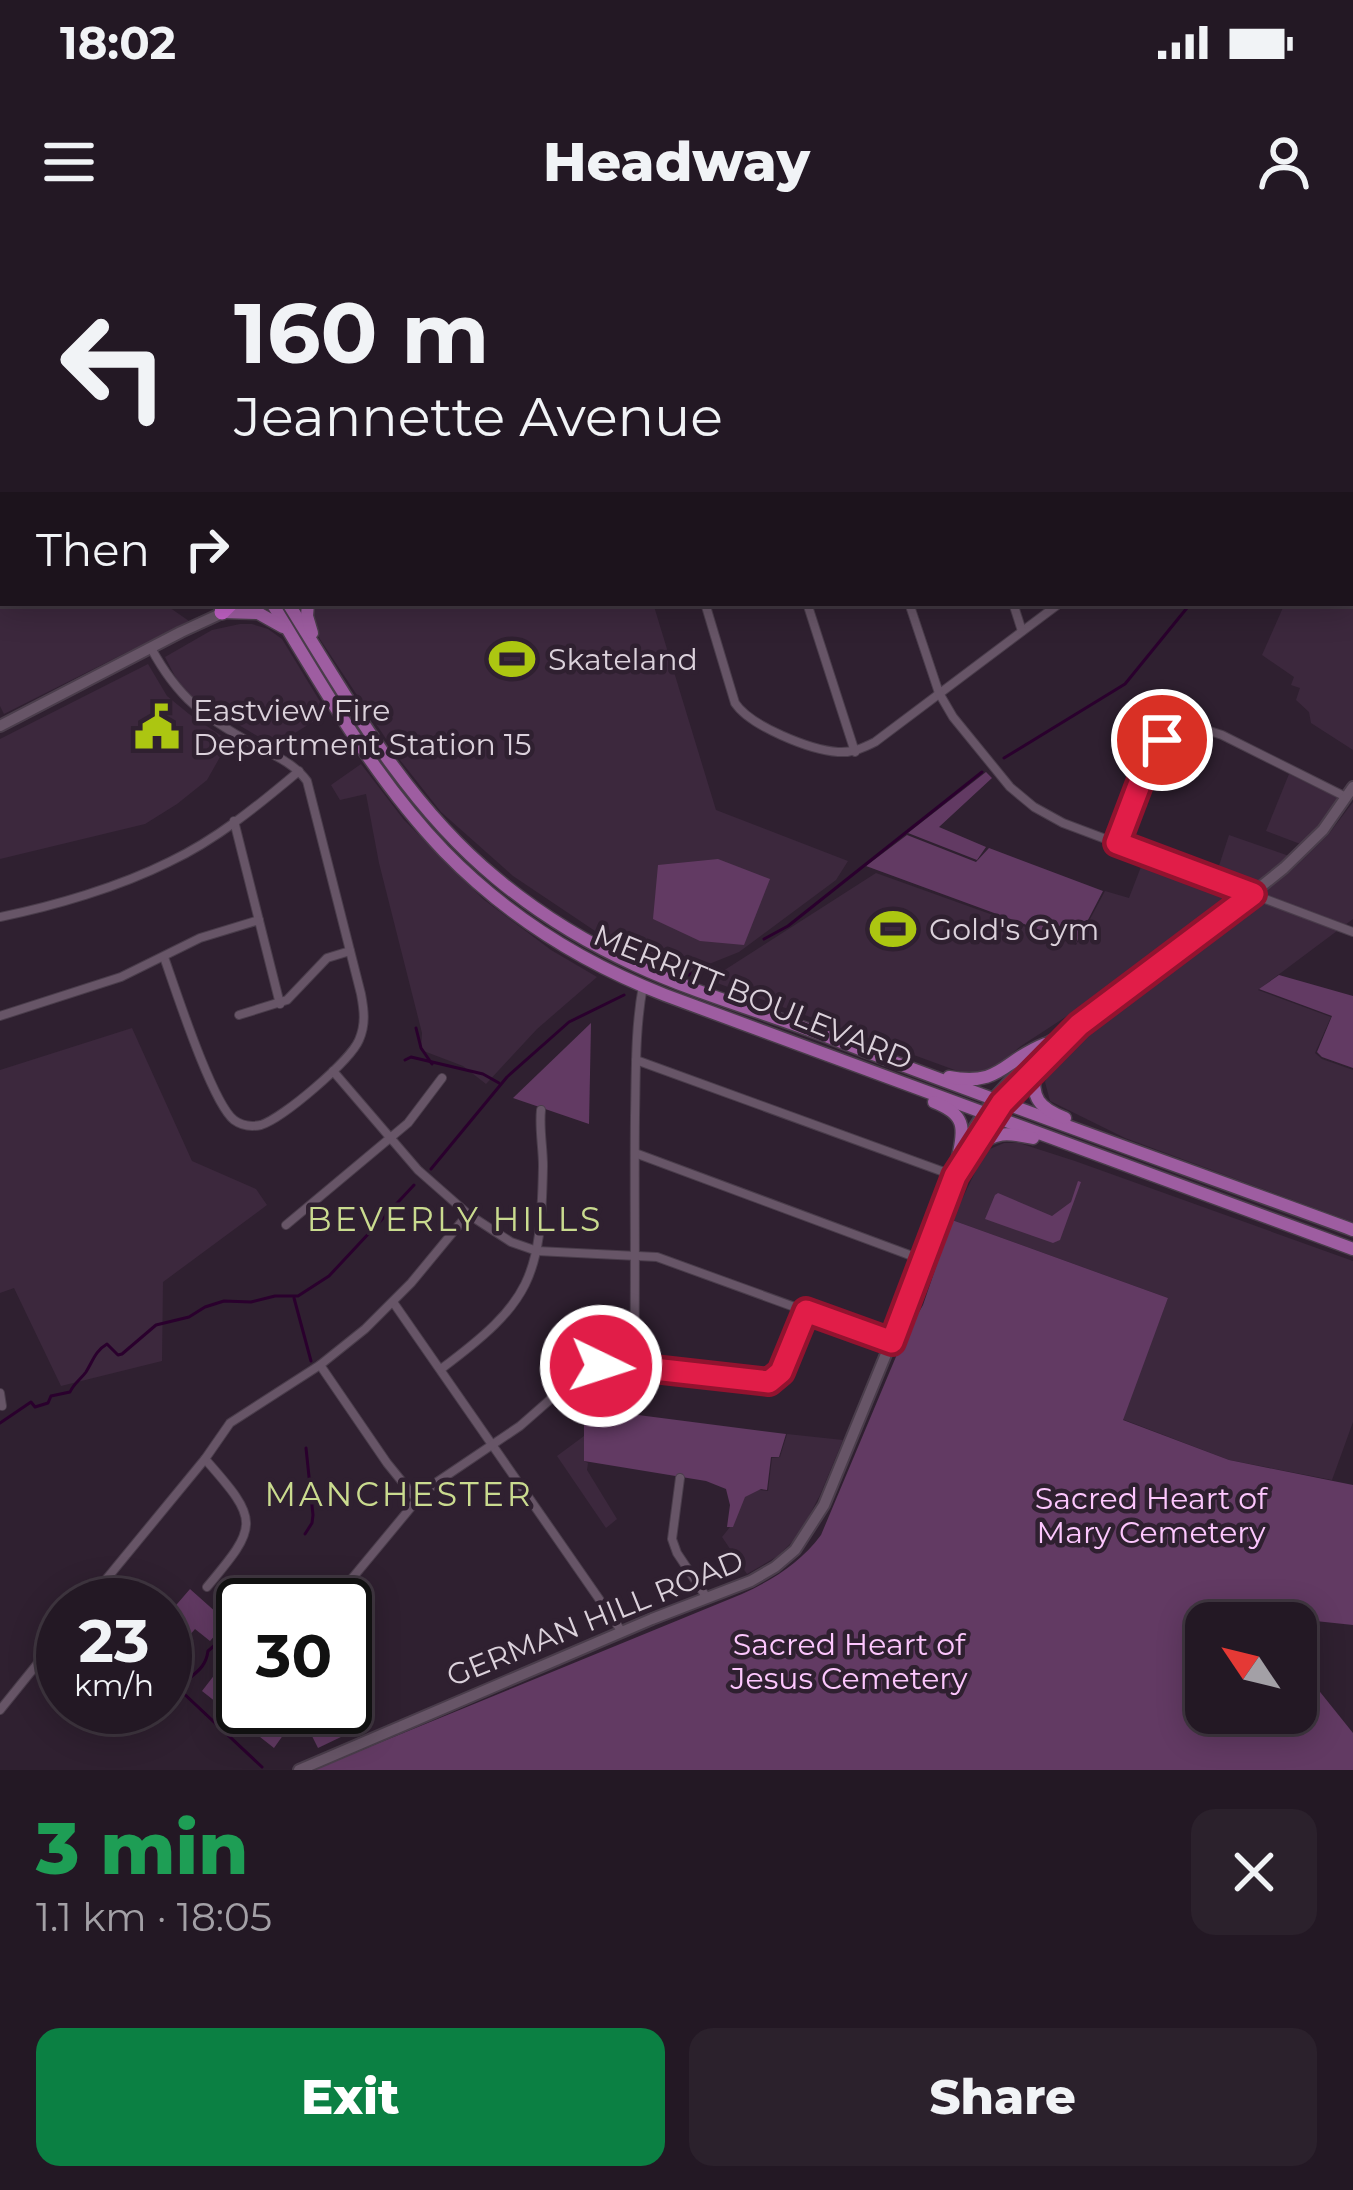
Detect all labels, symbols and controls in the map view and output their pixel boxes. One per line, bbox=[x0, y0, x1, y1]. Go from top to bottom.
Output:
text: 18:02 bbox=[60, 15, 176, 70]
icon: menu bbox=[36, 129, 102, 195]
text: Headway bbox=[543, 129, 810, 195]
icon: person bbox=[1251, 129, 1317, 195]
text: 160 m bbox=[234, 282, 489, 384]
icon: left bbox=[36, 288, 192, 444]
text: Jeannette Avenue bbox=[234, 384, 723, 450]
icon: right bbox=[174, 516, 240, 582]
text: Then bbox=[36, 522, 150, 577]
sports icon: Skateland bbox=[487, 634, 537, 684]
place label: Skateland bbox=[548, 641, 698, 678]
pin bbox=[1111, 689, 1213, 791]
place label: Eastview Fire Department Station 15 bbox=[193, 692, 532, 763]
public building icon: Eastview Fire Department Station 15 bbox=[132, 702, 182, 752]
icon: arrive bbox=[1129, 707, 1195, 773]
sports icon: Gold's Gym bbox=[868, 904, 918, 954]
place label: Gold's Gym bbox=[929, 911, 1099, 948]
street label: MERRITT BOULEVARD bbox=[588, 916, 918, 1078]
district label: BEVERLY HILLS bbox=[307, 1199, 603, 1239]
position arrow bbox=[538, 1303, 664, 1429]
district label: MANCHESTER bbox=[264, 1474, 534, 1514]
park label: Sacred Heart of Mary Cemetery bbox=[1035, 1480, 1269, 1551]
street label: GERMAN HILL ROAD bbox=[441, 1541, 749, 1695]
speed limit sign: 30 bbox=[216, 1578, 372, 1734]
north arrow bbox=[1185, 1602, 1317, 1734]
map controls bbox=[1185, 1602, 1317, 1734]
text: 23 bbox=[79, 1604, 149, 1677]
park label: Sacred Heart of Jesus Cemetery bbox=[730, 1626, 968, 1697]
text: km/h bbox=[74, 1667, 154, 1704]
text: 3 min bbox=[36, 1804, 248, 1892]
button: close bbox=[1191, 1809, 1317, 1935]
text: 1.1 km · 18:05 bbox=[36, 1893, 272, 1941]
button: Exit bbox=[36, 2028, 665, 2166]
button: Share bbox=[689, 2028, 1317, 2166]

